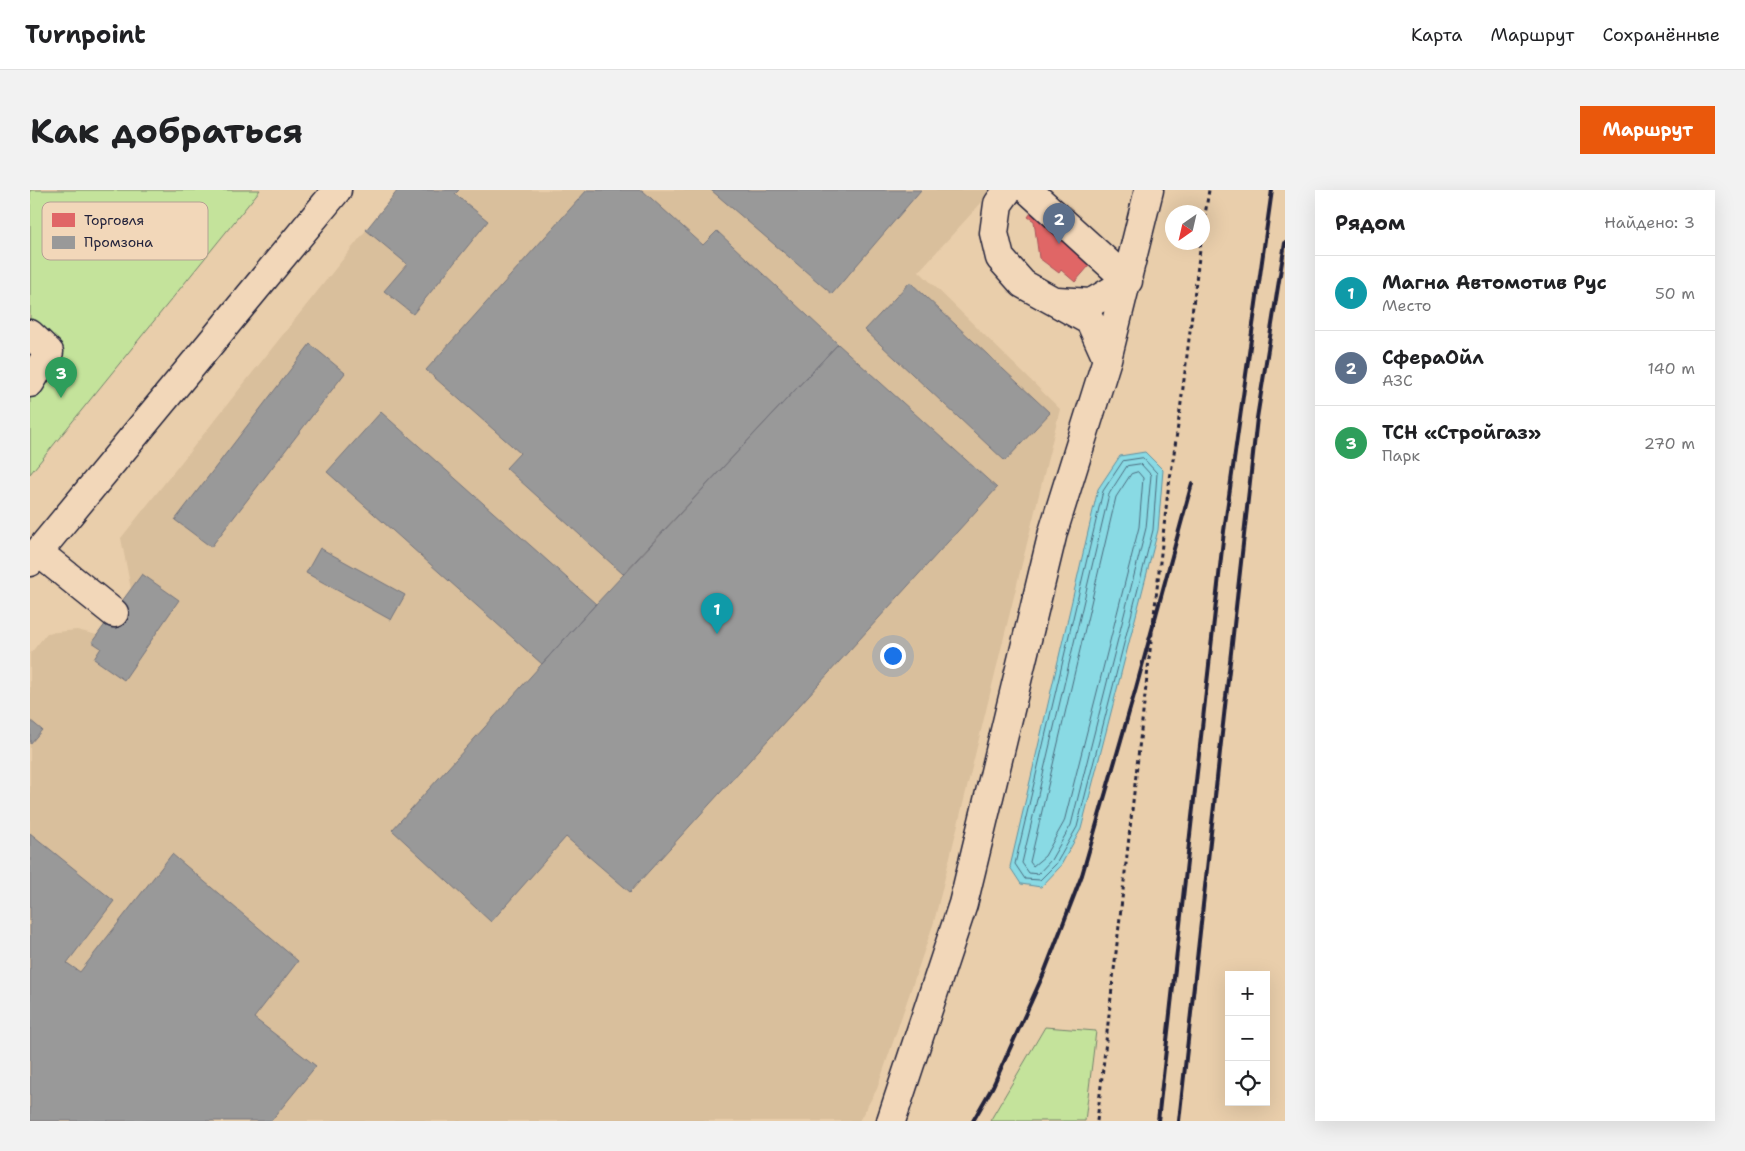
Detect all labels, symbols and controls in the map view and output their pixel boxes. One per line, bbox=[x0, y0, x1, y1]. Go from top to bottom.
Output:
text: Turnpoint bbox=[25, 19, 146, 51]
text: Карта bbox=[1411, 23, 1462, 47]
text: Маршрут bbox=[1490, 23, 1574, 47]
text: Сохранённые bbox=[1602, 23, 1720, 47]
button: Маршрут bbox=[1580, 106, 1715, 154]
text: Как добраться bbox=[30, 107, 303, 154]
legend bbox=[42, 202, 208, 260]
pin: 2 bbox=[1043, 203, 1075, 244]
north arrow bbox=[1165, 205, 1210, 250]
text: Рядом bbox=[1335, 209, 1405, 237]
text: Торговля bbox=[84, 211, 144, 229]
text: Найдено: 3 bbox=[1604, 212, 1695, 233]
text: Промзона bbox=[84, 233, 153, 251]
text: Магна Автомотив Рус bbox=[1382, 270, 1607, 295]
text: 1 bbox=[1347, 283, 1355, 304]
text: 50 m bbox=[1655, 283, 1695, 304]
text: Место bbox=[1382, 295, 1432, 316]
text: СфераОйл bbox=[1382, 345, 1484, 370]
pin: 3 bbox=[45, 357, 77, 398]
text: 2 bbox=[1345, 358, 1357, 379]
text: 140 m bbox=[1648, 358, 1695, 379]
text: АЗС bbox=[1382, 370, 1413, 391]
text: ТСН «Стройгаз» bbox=[1382, 420, 1541, 445]
text: 3 bbox=[1345, 433, 1357, 454]
text: 270 m bbox=[1644, 433, 1695, 454]
text: Парк bbox=[1382, 445, 1420, 466]
pin: 1 bbox=[701, 593, 733, 634]
your location bbox=[880, 643, 906, 669]
map controls bbox=[1225, 971, 1270, 1106]
button: + bbox=[1225, 971, 1270, 1016]
button: − bbox=[1225, 1016, 1270, 1061]
button: locate bbox=[1225, 1061, 1270, 1106]

